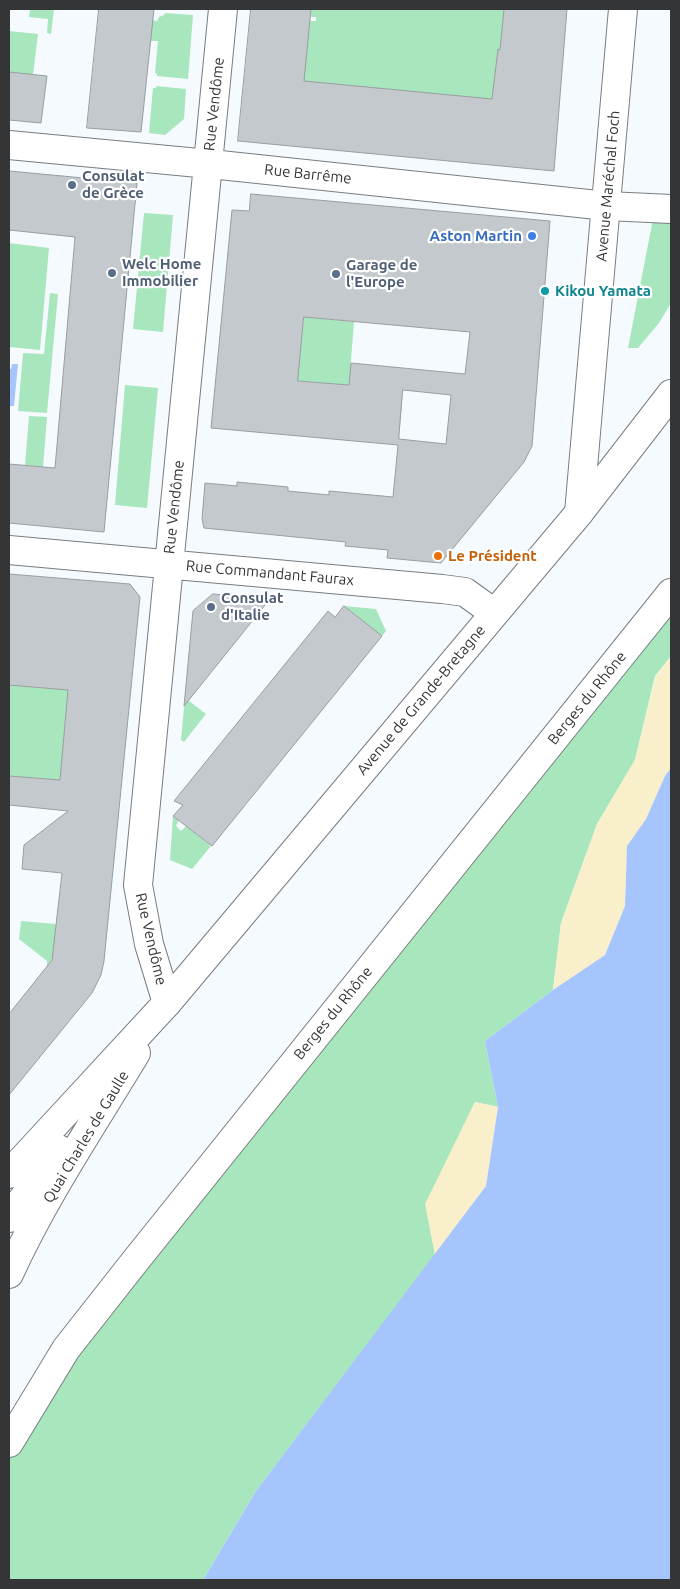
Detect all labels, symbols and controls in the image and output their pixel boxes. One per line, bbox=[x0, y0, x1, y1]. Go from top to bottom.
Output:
street label: Rue Vendôme bbox=[200, 56, 228, 152]
street label: Avenue Maréchal Foch bbox=[592, 110, 624, 262]
street label: Rue Barrême bbox=[263, 160, 353, 188]
place label: Consulat de Grèce bbox=[82, 167, 144, 202]
marker: Consulat de Grèce bbox=[66, 179, 78, 191]
place label: Aston Martin bbox=[430, 227, 522, 245]
marker: Aston Martin bbox=[526, 230, 538, 242]
place label: Welc Home Immobilier bbox=[122, 255, 201, 290]
place label: Garage de l'Europe bbox=[346, 256, 417, 291]
marker: Welc Home Immobilier bbox=[106, 267, 118, 279]
marker: Garage de l'Europe bbox=[330, 268, 342, 280]
place label: Kikou Yamata bbox=[555, 282, 651, 300]
marker: Kikou Yamata bbox=[539, 285, 551, 297]
street label: Rue Vendôme bbox=[160, 459, 188, 555]
place label: Le Président bbox=[448, 547, 537, 565]
marker: Le Président bbox=[432, 550, 444, 562]
street label: Rue Commandant Faurax bbox=[185, 557, 355, 589]
place label: Consulat d'Italie bbox=[221, 589, 283, 624]
marker: Consulat d'Italie bbox=[205, 601, 217, 613]
street label: Avenue de Grande-Bretagne bbox=[353, 621, 489, 779]
street label: Berges du Rhône bbox=[544, 648, 630, 748]
street label: Rue Vendôme bbox=[132, 891, 170, 987]
street label: Berges du Rhône bbox=[290, 963, 376, 1063]
street label: Quai Charles de Gaulle bbox=[39, 1068, 133, 1206]

